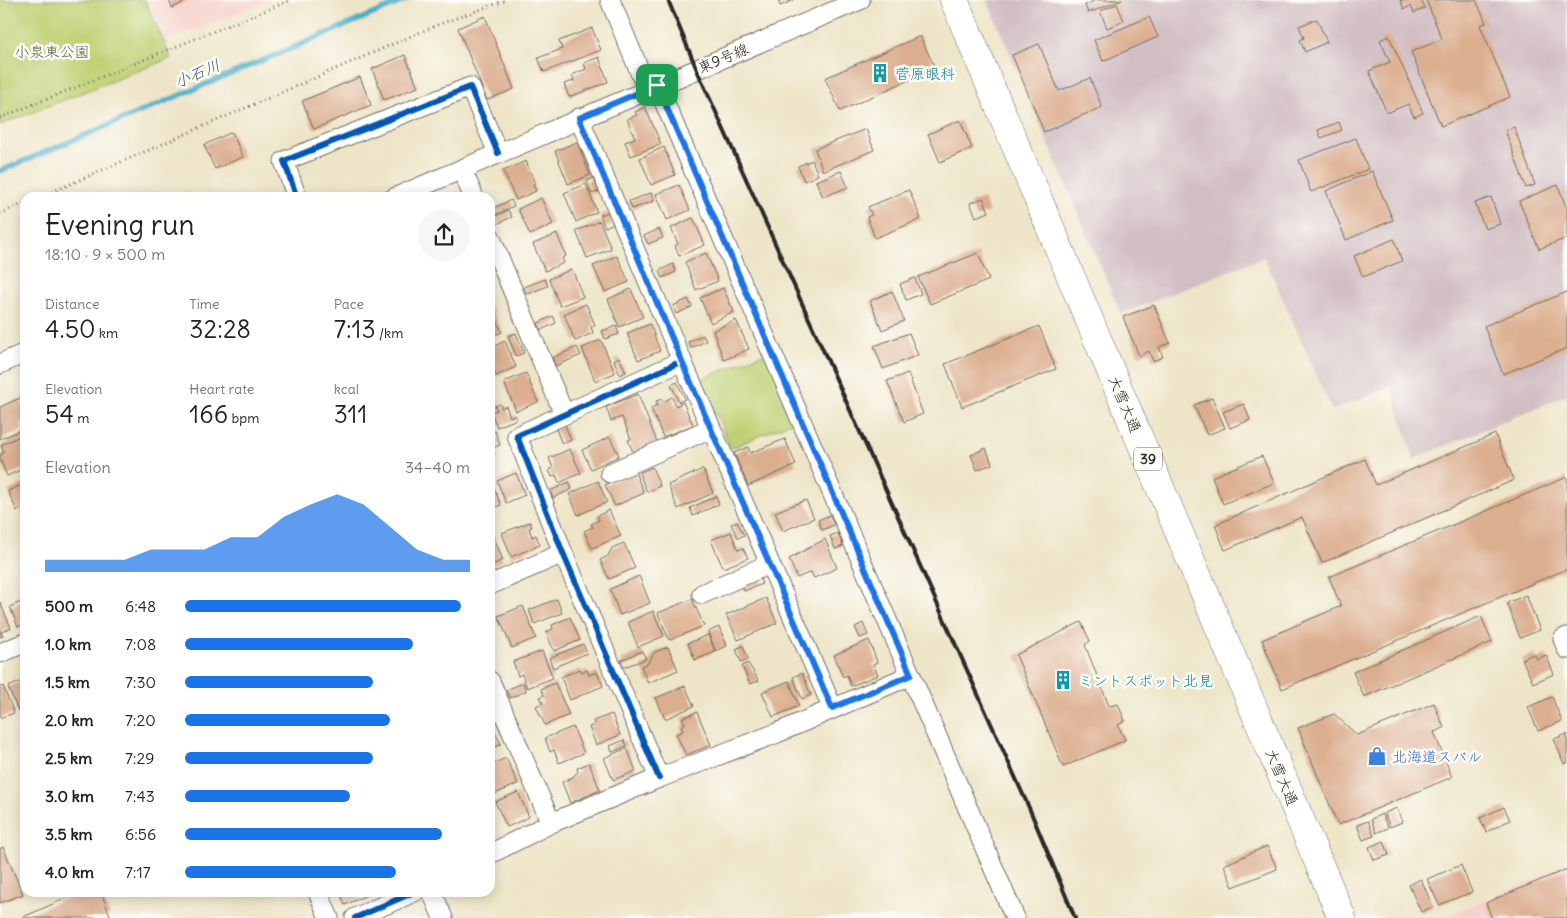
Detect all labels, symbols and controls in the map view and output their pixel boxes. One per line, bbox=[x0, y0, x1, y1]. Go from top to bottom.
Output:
street label: 東9号線 bbox=[695, 39, 751, 77]
park label: 小泉東公園 bbox=[14, 42, 90, 61]
water label: 小石川 bbox=[171, 54, 223, 92]
building icon: 菅原眼科 bbox=[869, 62, 891, 84]
pin bbox=[636, 64, 678, 106]
place label: 菅原眼科 bbox=[895, 64, 955, 83]
icon: arrive bbox=[643, 71, 671, 99]
text: Evening run bbox=[45, 207, 195, 243]
button: share bbox=[418, 209, 470, 261]
text: 18:10 · 9 × 500 m bbox=[45, 244, 165, 264]
text: Distance bbox=[45, 295, 100, 313]
text: Time bbox=[189, 295, 220, 313]
text: Pace bbox=[334, 295, 364, 313]
text: 4.50 bbox=[45, 313, 95, 345]
text: 32:28 bbox=[189, 313, 251, 345]
text: 7:13 bbox=[334, 313, 376, 345]
text: km bbox=[95, 324, 118, 342]
text: /km bbox=[376, 324, 404, 342]
street label: 大雪大通 bbox=[1105, 373, 1145, 435]
text: Elevation bbox=[45, 380, 102, 398]
text: Heart rate bbox=[189, 380, 254, 398]
text: kcal bbox=[334, 380, 359, 398]
text: 54 bbox=[45, 398, 74, 430]
text: 166 bbox=[189, 398, 228, 430]
text: 311 bbox=[334, 398, 367, 430]
text: m bbox=[74, 409, 89, 427]
text: bpm bbox=[228, 409, 259, 427]
road number: 39 bbox=[1134, 448, 1162, 470]
text: Elevation bbox=[45, 457, 111, 477]
text: 34–40 m bbox=[405, 457, 470, 477]
text: 500 m bbox=[45, 596, 93, 616]
text: 6:48 bbox=[125, 596, 156, 616]
text: 1.0 km bbox=[45, 634, 91, 654]
text: 7:08 bbox=[125, 634, 156, 654]
building icon: ミントスポット北見 bbox=[1052, 669, 1074, 691]
place label: ミントスポット北見 bbox=[1078, 671, 1213, 690]
text: 1.5 km bbox=[45, 672, 90, 692]
text: 7:30 bbox=[125, 672, 156, 692]
text: 2.0 km bbox=[45, 710, 94, 730]
text: 7:20 bbox=[125, 710, 156, 730]
shop icon: 北海道スバル bbox=[1366, 745, 1388, 767]
street label: 大雪大通 bbox=[1262, 746, 1302, 808]
place label: 北海道スバル bbox=[1392, 747, 1482, 766]
text: 2.5 km bbox=[45, 748, 92, 768]
text: 7:29 bbox=[125, 748, 154, 768]
text: 3.0 km bbox=[45, 786, 94, 806]
text: 7:43 bbox=[125, 786, 155, 806]
text: 3.5 km bbox=[45, 824, 93, 844]
text: 6:56 bbox=[125, 824, 156, 844]
text: 4.0 km bbox=[45, 862, 94, 882]
text: 7:17 bbox=[125, 862, 151, 882]

